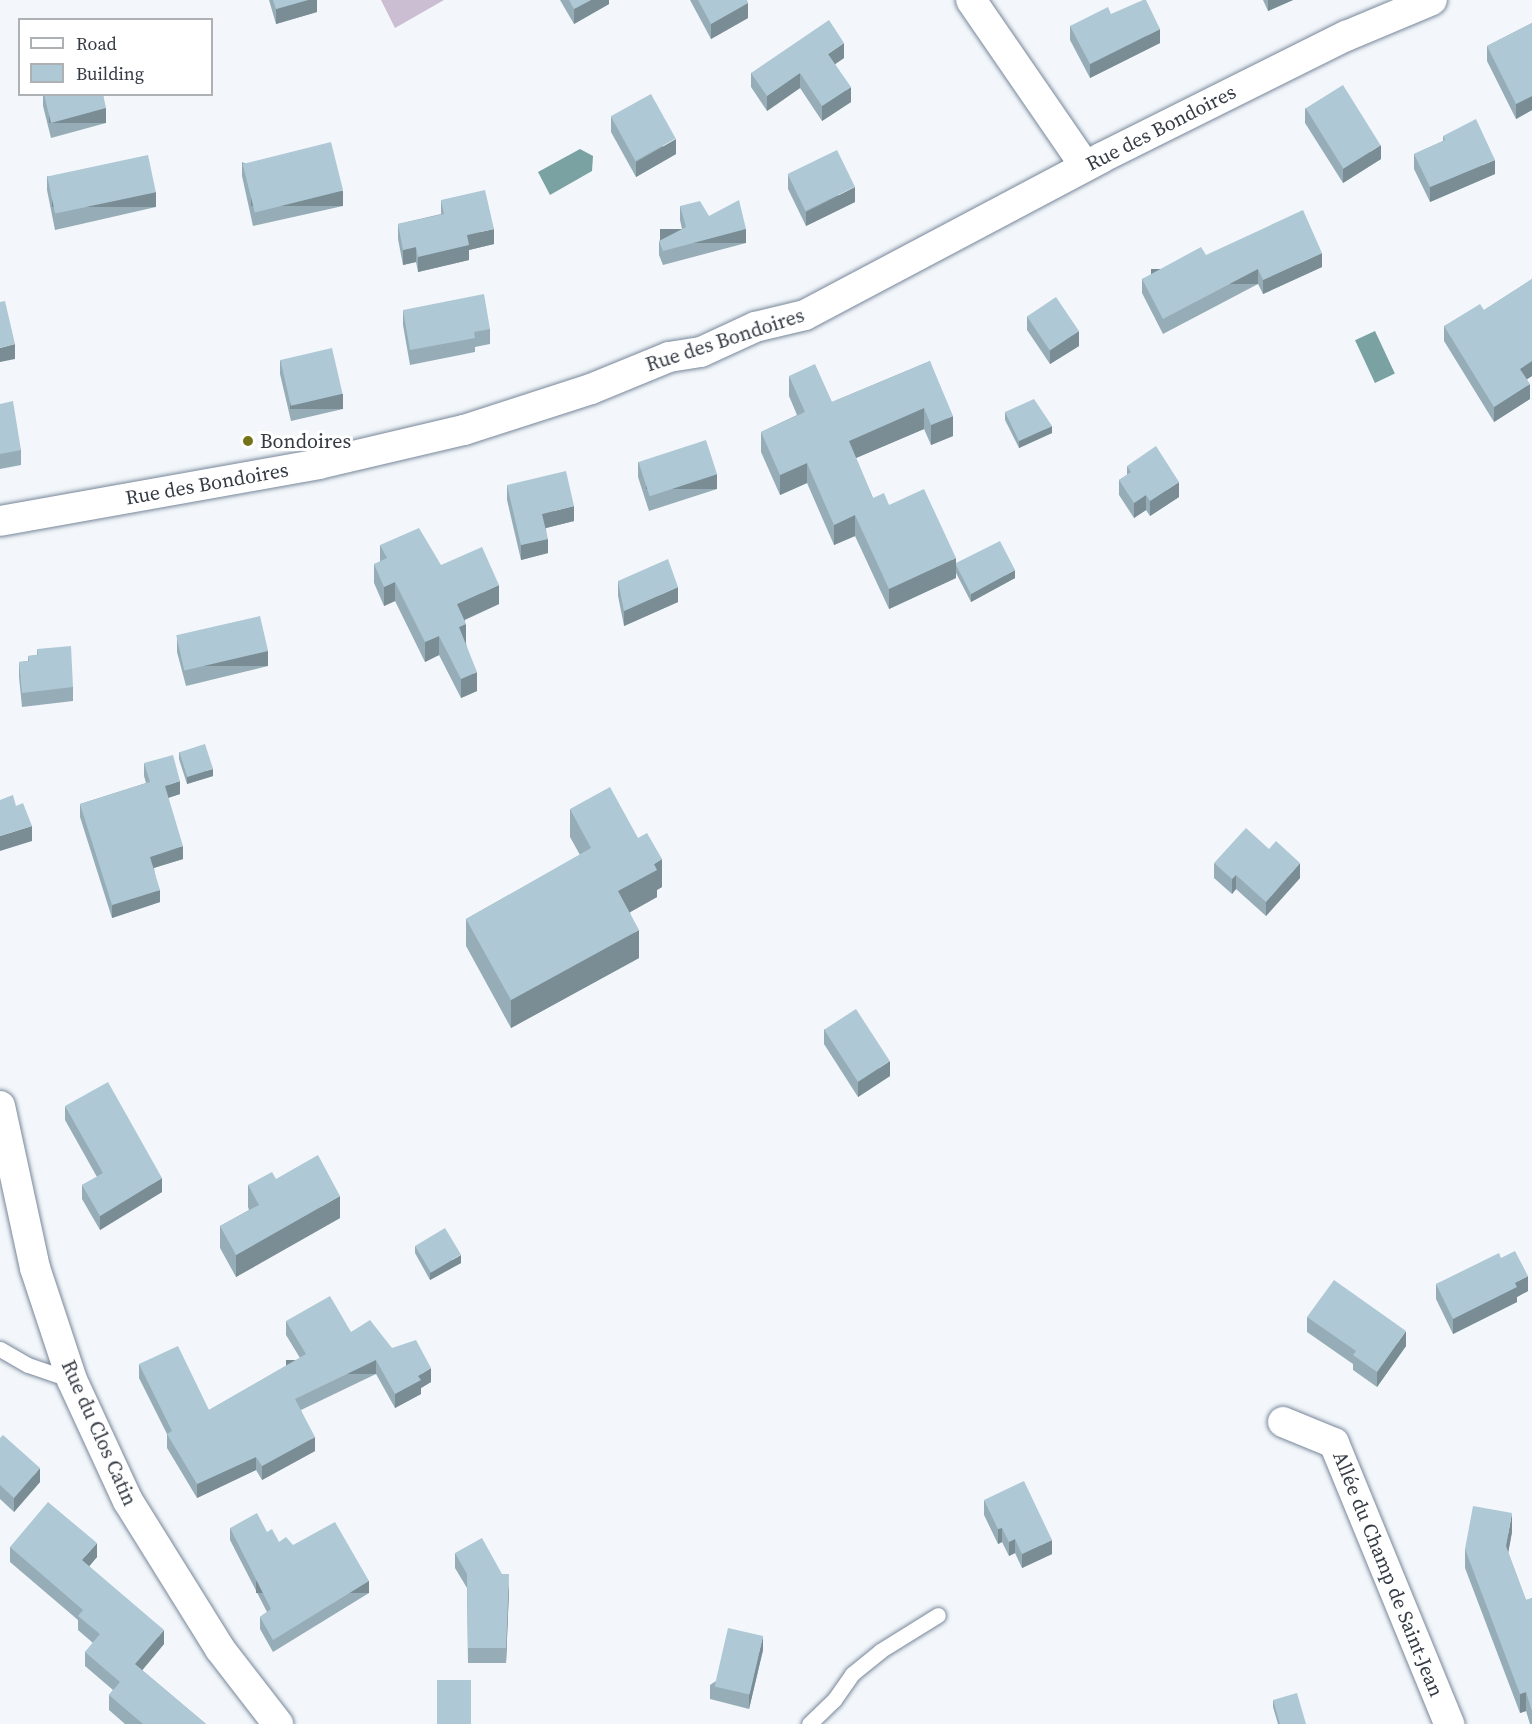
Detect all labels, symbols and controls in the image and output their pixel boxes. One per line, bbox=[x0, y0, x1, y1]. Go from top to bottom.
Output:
legend bbox=[18, 18, 213, 96]
text: Road bbox=[76, 31, 117, 56]
text: Building bbox=[76, 61, 144, 86]
street label: Rue des Bondoires bbox=[1082, 80, 1240, 176]
street label: Rue des Bondoires bbox=[643, 303, 807, 377]
place label: Bondoires bbox=[260, 429, 351, 453]
marker: Bondoires bbox=[241, 434, 255, 448]
street label: Rue des Bondoires bbox=[124, 458, 290, 510]
street label: Rue du Clos Catin bbox=[56, 1356, 142, 1510]
street label: Allée du Champ de Saint-Jean bbox=[1328, 1448, 1448, 1700]

